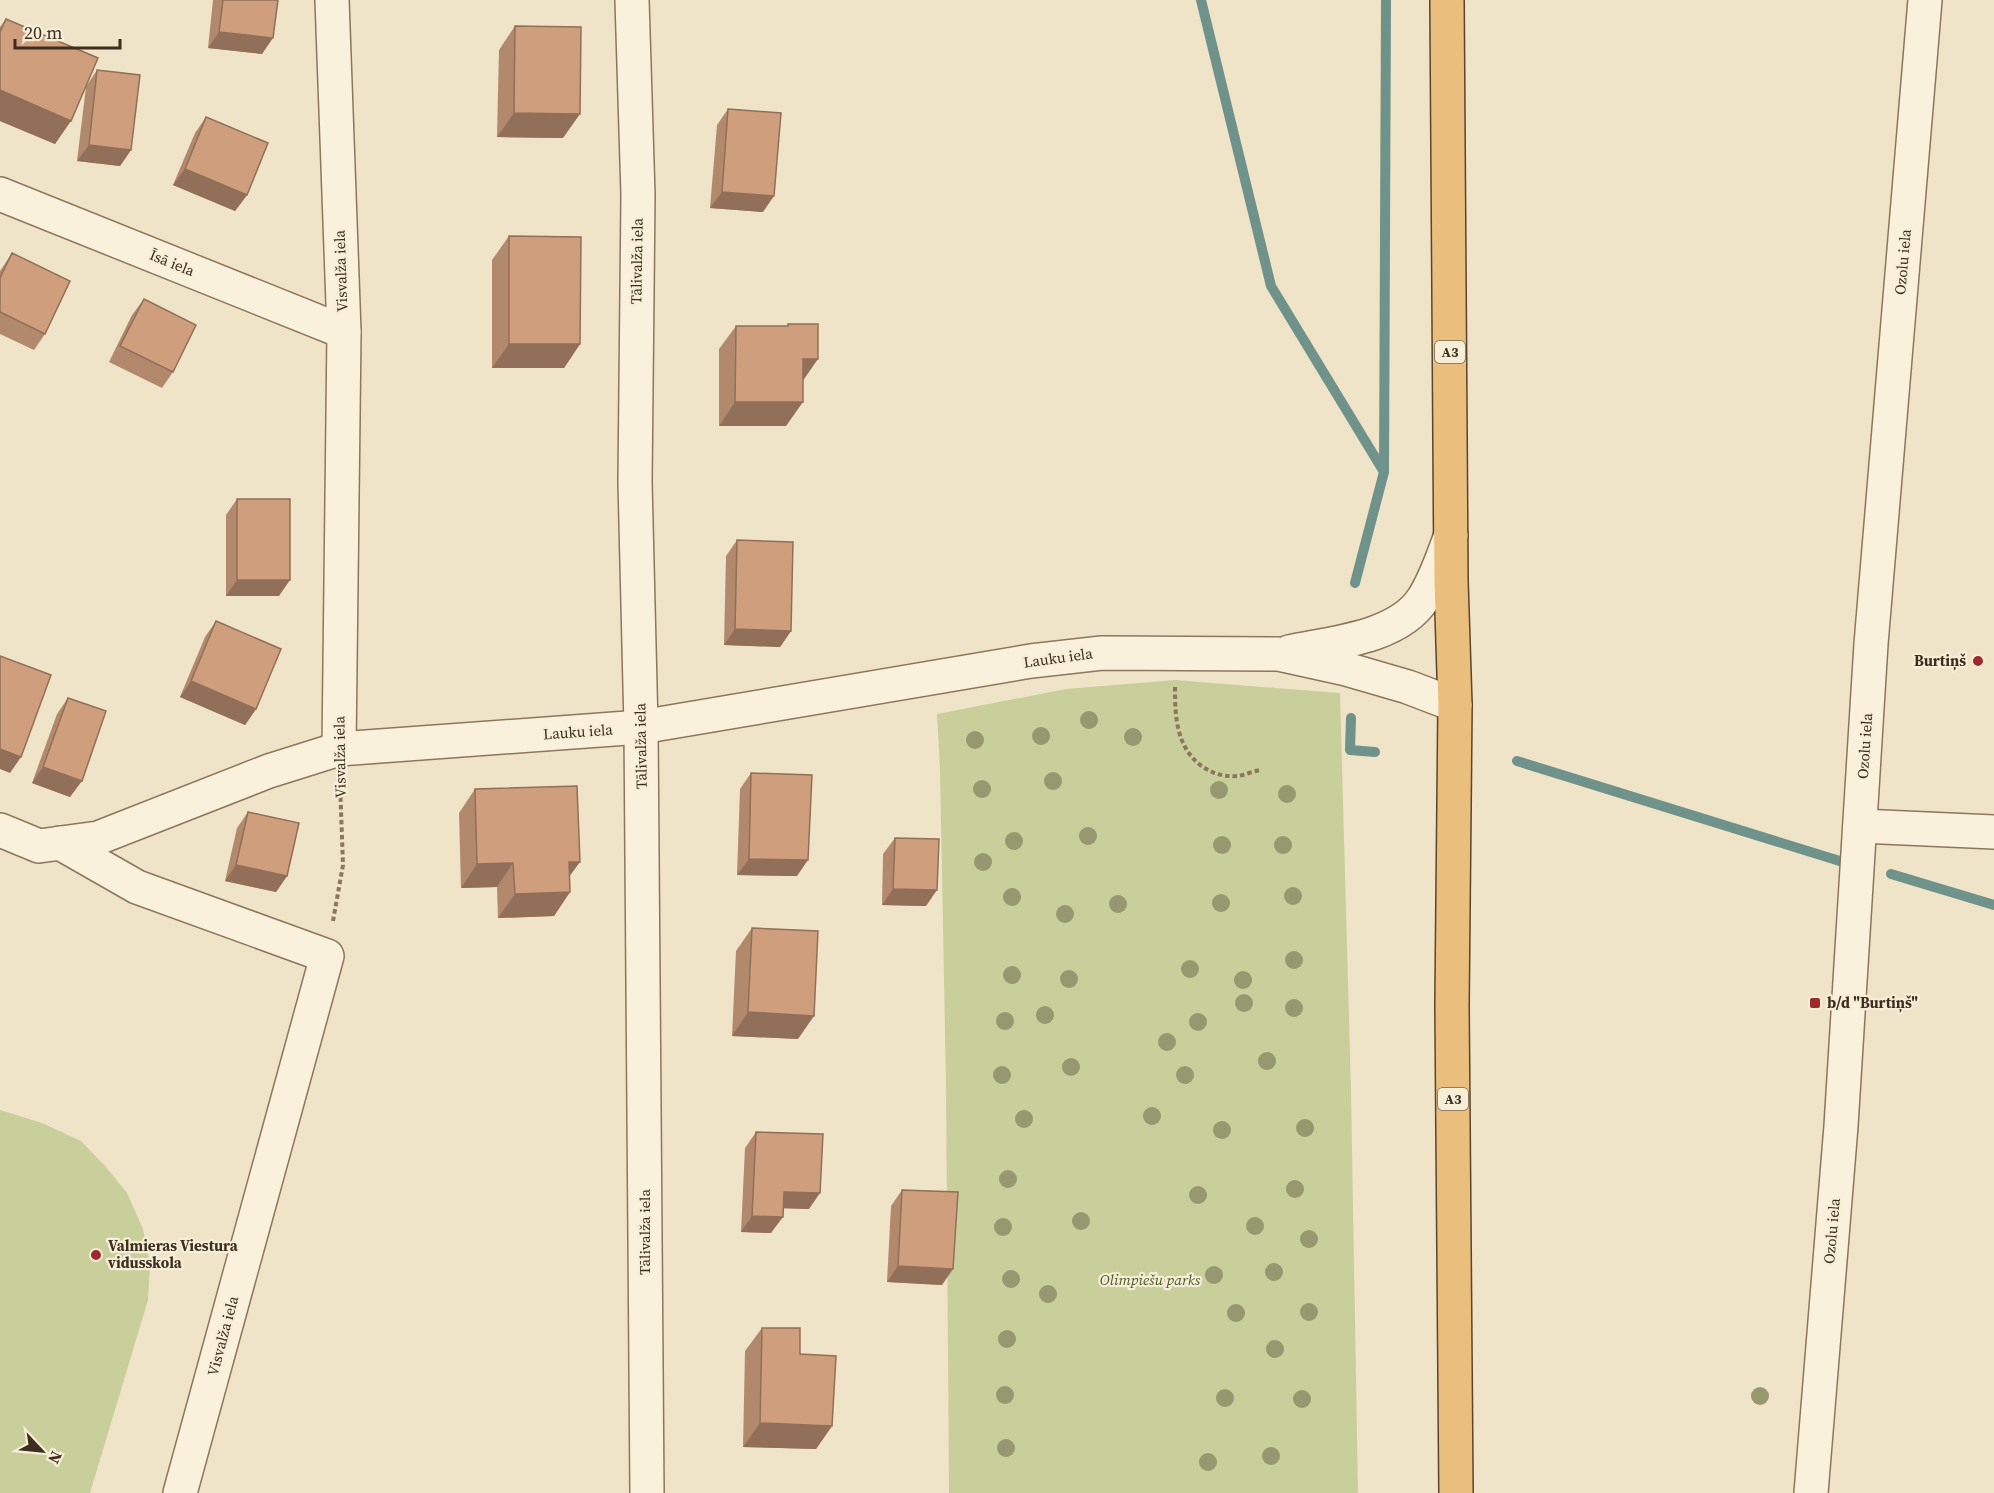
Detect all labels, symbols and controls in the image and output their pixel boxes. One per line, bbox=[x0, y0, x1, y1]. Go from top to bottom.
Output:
scale bar bbox=[15, 12, 120, 50]
text: 20 m bbox=[24, 20, 62, 45]
street label: Tālivalža iela bbox=[625, 217, 648, 304]
street label: Ozolu iela bbox=[1889, 228, 1916, 296]
street label: Visvalža iela bbox=[329, 229, 352, 312]
street label: Īsā iela bbox=[147, 244, 198, 281]
road number: A3 bbox=[1435, 341, 1465, 363]
street label: Lauku iela bbox=[1022, 642, 1094, 673]
place label: Burtiņš bbox=[1914, 650, 1966, 671]
marker: Burtiņš bbox=[1971, 654, 1985, 668]
street label: Tālivalža iela bbox=[629, 702, 652, 789]
street label: Ozolu iela bbox=[1852, 712, 1877, 780]
street label: Visvalža iela bbox=[328, 715, 351, 798]
street label: Lauku iela bbox=[542, 719, 614, 744]
place label: b/d "Burtiņš" bbox=[1827, 992, 1918, 1013]
marker: b/d "Burtiņš" bbox=[1808, 996, 1822, 1010]
road number: A3 bbox=[1438, 1088, 1468, 1110]
street label: Tālivalža iela bbox=[634, 1189, 655, 1275]
street label: Ozolu iela bbox=[1818, 1197, 1845, 1265]
place label: Valmieras Viestura vidusskola bbox=[107, 1235, 239, 1273]
marker: Valmieras Viestura vidusskola bbox=[89, 1248, 103, 1262]
park label: Olimpiešu parks bbox=[1100, 1269, 1201, 1290]
street label: Visvalža iela bbox=[202, 1293, 243, 1378]
north arrow bbox=[12, 1421, 72, 1481]
text: N bbox=[43, 1448, 68, 1468]

